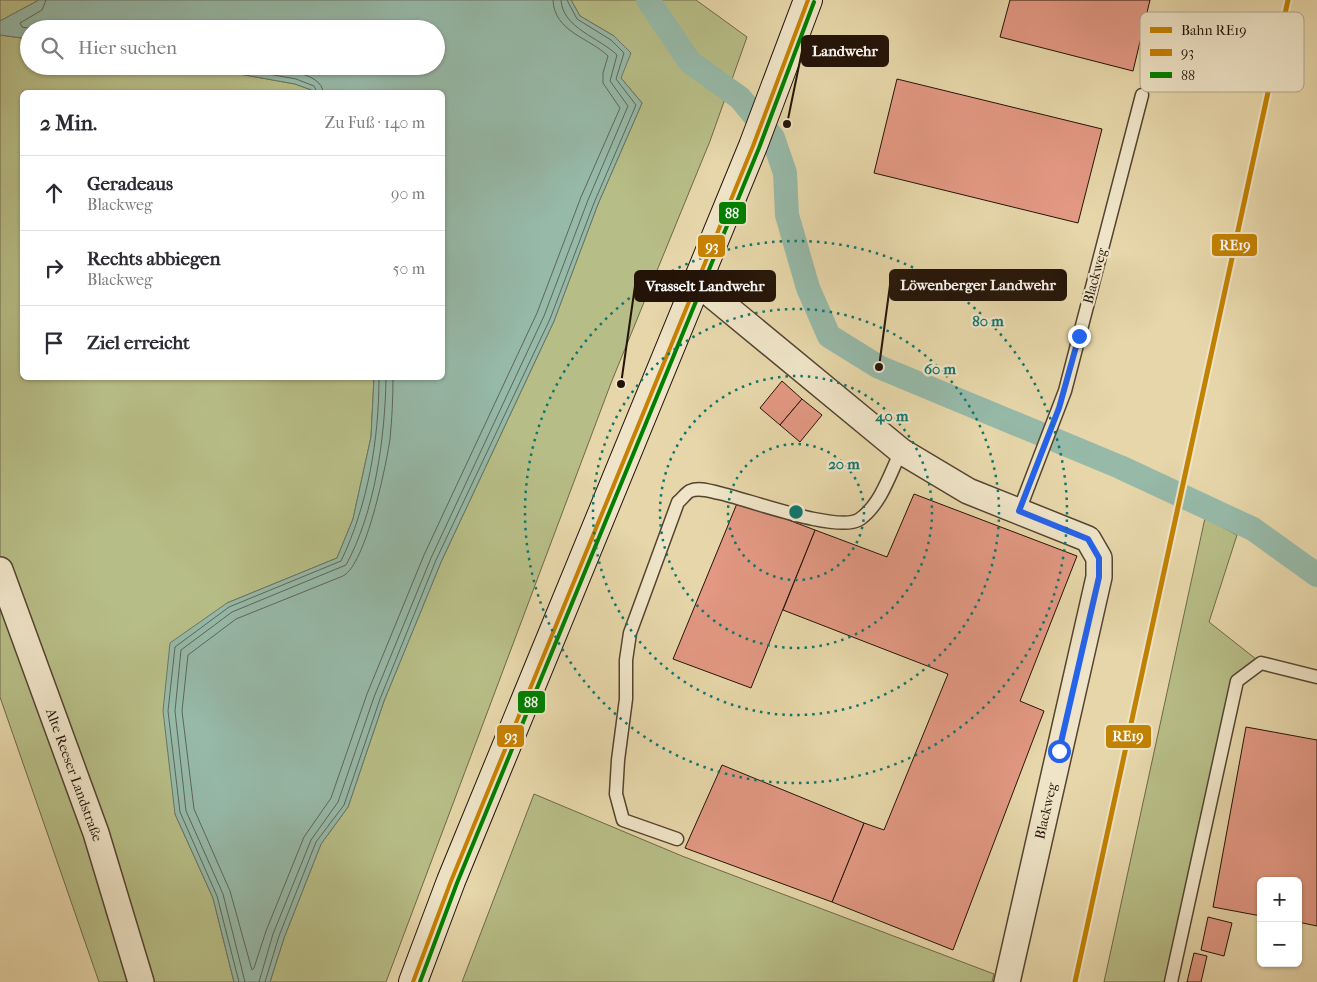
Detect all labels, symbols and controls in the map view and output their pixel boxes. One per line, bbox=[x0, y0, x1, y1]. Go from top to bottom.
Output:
legend bbox=[1140, 12, 1304, 92]
search box bbox=[20, 20, 445, 75]
text: Bahn RE19 bbox=[1181, 22, 1247, 39]
icon: search bbox=[38, 34, 66, 62]
callout: Landwehr bbox=[802, 36, 888, 66]
text: Hier suchen bbox=[78, 37, 177, 59]
text: Landwehr bbox=[812, 42, 878, 60]
text: 93 bbox=[1181, 44, 1194, 61]
text: 88 bbox=[1181, 67, 1195, 84]
text: 2 Min. bbox=[40, 111, 97, 135]
text: Zu Fuß · 140 m bbox=[325, 113, 425, 132]
text: Geradeaus bbox=[87, 173, 173, 195]
icon: ahead bbox=[40, 179, 68, 207]
text: 90 m bbox=[391, 184, 425, 203]
text: Blackweg bbox=[87, 195, 153, 214]
line badge: 88 bbox=[718, 201, 747, 225]
text: 88 bbox=[725, 205, 739, 222]
line badge: RE19 bbox=[1211, 233, 1258, 257]
line badge: 93 bbox=[697, 234, 726, 258]
text: RE19 bbox=[1219, 237, 1251, 254]
text: 93 bbox=[704, 238, 719, 255]
street label: Blackweg bbox=[1079, 246, 1111, 306]
text: Rechts abbiegen bbox=[87, 248, 221, 270]
icon: right bbox=[40, 254, 68, 282]
text: 50 m bbox=[393, 259, 425, 278]
text: Blackweg bbox=[87, 270, 153, 289]
callout: Löwenberger Landwehr bbox=[890, 270, 1066, 300]
callout: Vrasselt Landwehr bbox=[635, 271, 775, 301]
text: Löwenberger Landwehr bbox=[900, 276, 1056, 294]
text: Vrasselt Landwehr bbox=[644, 277, 765, 295]
text: 80 m bbox=[972, 312, 1004, 330]
route end bbox=[1068, 325, 1091, 348]
icon: arrive bbox=[40, 329, 68, 357]
text: Ziel erreicht bbox=[87, 332, 190, 354]
text: 60 m bbox=[924, 360, 957, 378]
text: 40 m bbox=[875, 407, 909, 425]
text: 20 m bbox=[828, 455, 860, 473]
centre of rings bbox=[787, 503, 805, 521]
line badge: 88 bbox=[517, 690, 546, 714]
text: 88 bbox=[524, 694, 538, 711]
street label: Alte Reeser Landstraße bbox=[42, 705, 106, 844]
line badge: 93 bbox=[496, 724, 525, 748]
line badge: RE19 bbox=[1105, 724, 1152, 749]
text: 93 bbox=[503, 728, 518, 745]
text: RE19 bbox=[1112, 728, 1144, 745]
route start bbox=[1048, 740, 1071, 763]
street label: Blackweg bbox=[1031, 781, 1061, 841]
map controls bbox=[1257, 877, 1302, 967]
button: + bbox=[1257, 877, 1302, 922]
button: − bbox=[1257, 922, 1302, 967]

